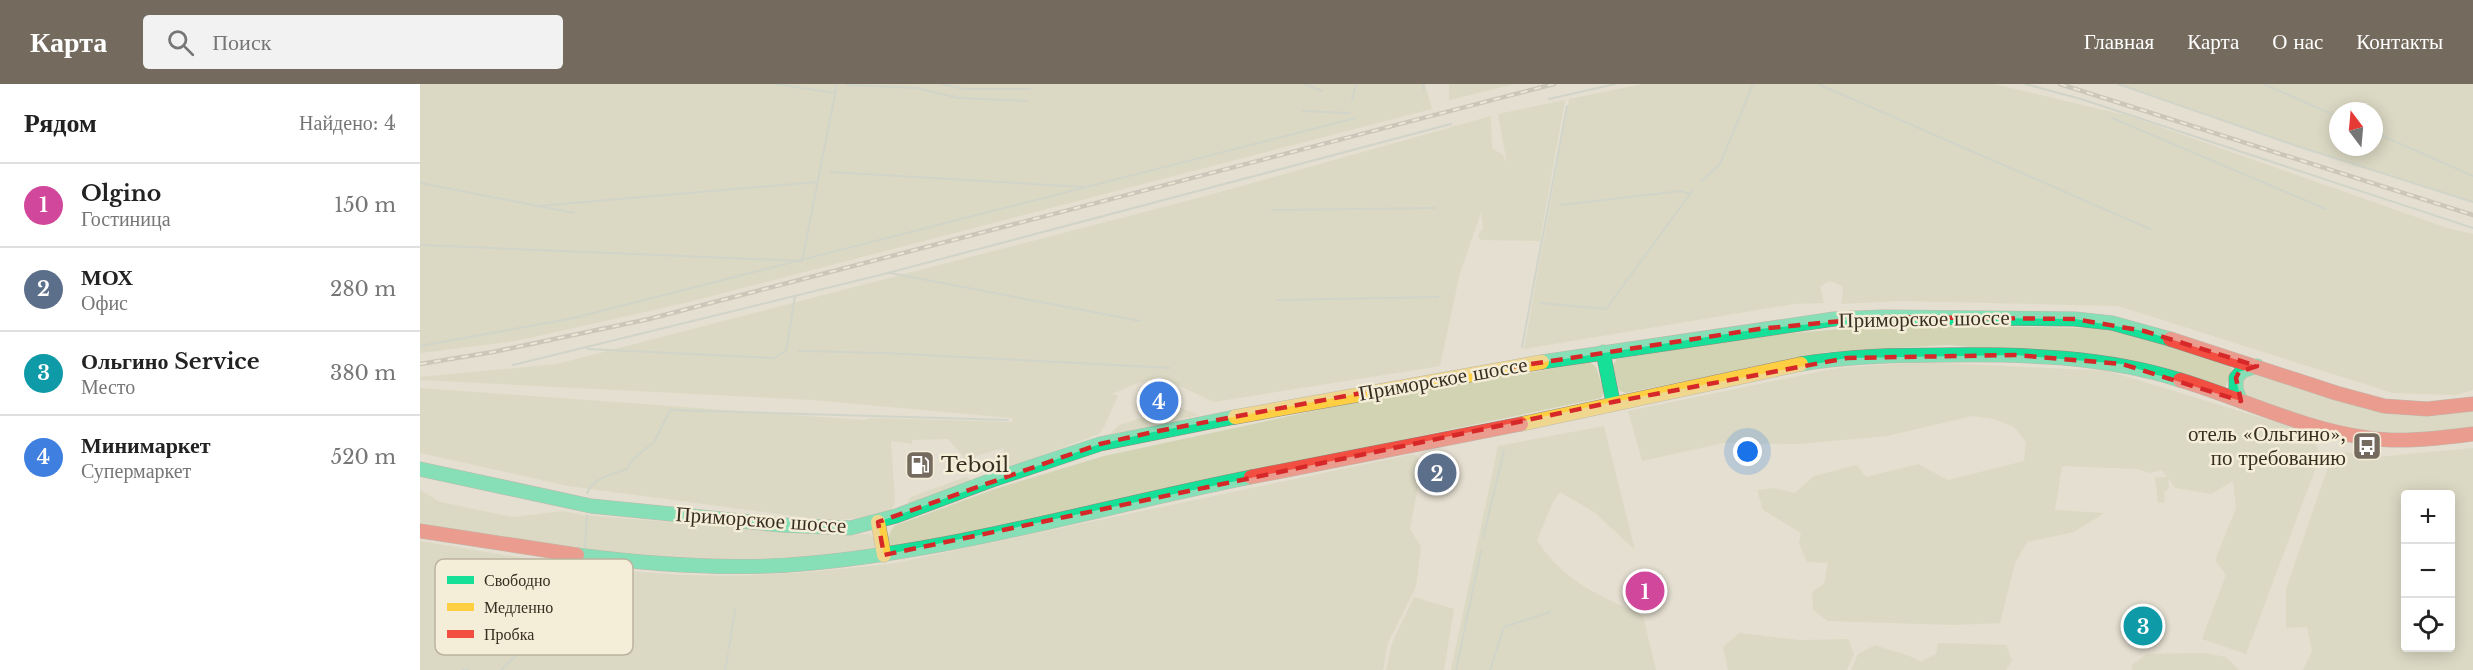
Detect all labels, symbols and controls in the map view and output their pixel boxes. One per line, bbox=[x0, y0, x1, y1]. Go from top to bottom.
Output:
search box bbox=[143, 15, 563, 69]
text: Карта bbox=[30, 25, 107, 60]
icon: search bbox=[164, 26, 197, 59]
text: Поиск bbox=[212, 29, 271, 56]
text: Главная bbox=[2084, 29, 2154, 55]
text: Карта bbox=[2187, 29, 2239, 55]
text: О нас bbox=[2272, 29, 2323, 55]
text: Контакты bbox=[2356, 29, 2443, 55]
north arrow bbox=[2329, 102, 2383, 156]
text: Рядом bbox=[24, 107, 97, 139]
text: Найдено: 4 bbox=[299, 111, 396, 135]
text: Olgino bbox=[81, 180, 161, 207]
text: 1 bbox=[39, 193, 48, 217]
text: 150 m bbox=[334, 193, 396, 217]
text: Гостиница bbox=[81, 207, 171, 231]
text: МОХ bbox=[81, 264, 133, 291]
text: 2 bbox=[37, 277, 50, 301]
text: 280 m bbox=[330, 277, 396, 301]
text: Офис bbox=[81, 291, 128, 315]
street label: Приморское шоссе bbox=[1838, 305, 2010, 333]
text: Ольгино Service bbox=[81, 348, 260, 375]
street label: Приморское шоссе bbox=[1356, 351, 1530, 407]
text: 3 bbox=[37, 361, 50, 385]
text: 380 m bbox=[330, 361, 396, 385]
text: Место bbox=[81, 375, 135, 399]
pin: 4 bbox=[1140, 378, 1178, 424]
place label: отель «Ольгино», по требованию bbox=[2188, 421, 2346, 471]
bus stop icon: отель «Ольгино», по требованию bbox=[2351, 430, 2383, 462]
text: Минимаркет bbox=[81, 432, 211, 459]
your location bbox=[1733, 437, 1762, 466]
text: 4 bbox=[37, 445, 50, 469]
text: 520 m bbox=[331, 445, 396, 469]
fuel station icon: Teboil bbox=[904, 449, 936, 481]
pin: 2 bbox=[1418, 450, 1456, 496]
place label: Teboil bbox=[941, 452, 1009, 478]
text: Супермаркет bbox=[81, 459, 191, 483]
map controls bbox=[2401, 490, 2455, 652]
button: + bbox=[2401, 490, 2455, 544]
street label: Приморское шоссе bbox=[675, 501, 847, 539]
button: − bbox=[2401, 544, 2455, 598]
legend bbox=[435, 559, 633, 655]
pin: 1 bbox=[1626, 568, 1664, 614]
text: Свободно bbox=[484, 570, 551, 590]
text: Медленно bbox=[484, 597, 553, 617]
button: locate bbox=[2401, 598, 2455, 652]
pin: 3 bbox=[2124, 604, 2162, 648]
text: Пробка bbox=[484, 624, 534, 644]

